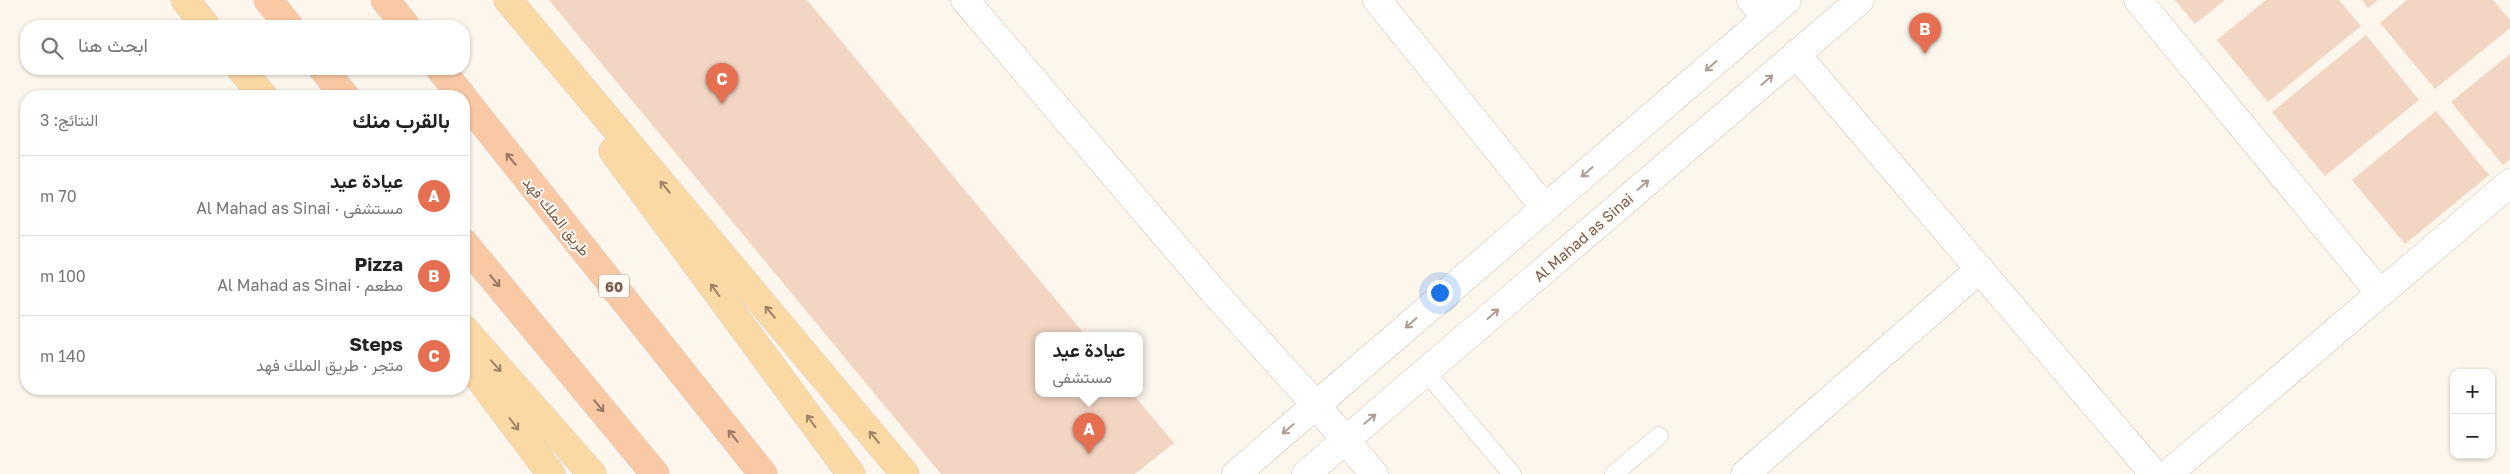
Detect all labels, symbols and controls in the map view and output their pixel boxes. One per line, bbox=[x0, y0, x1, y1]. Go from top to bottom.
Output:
pin: B bbox=[1909, 13, 1941, 54]
search box bbox=[20, 20, 470, 75]
text: ابحث هنا bbox=[78, 33, 148, 56]
icon: search bbox=[38, 34, 66, 62]
one-way arrow bbox=[1704, 60, 1717, 72]
pin: C bbox=[706, 63, 738, 104]
one-way arrow bbox=[1760, 74, 1773, 85]
text: بالقرب منك bbox=[353, 107, 450, 133]
text: النتائج: 3 bbox=[40, 110, 98, 130]
one-way arrow bbox=[506, 152, 517, 165]
one-way arrow bbox=[1581, 166, 1594, 177]
text: عيادة عيد bbox=[330, 169, 403, 192]
street label: طريق الملك فهد bbox=[518, 173, 594, 261]
one-way arrow bbox=[1637, 180, 1650, 191]
one-way arrow bbox=[660, 181, 671, 194]
text: 70 m bbox=[40, 186, 77, 206]
text: A bbox=[428, 186, 440, 206]
street label: Al Mahad as Sinai bbox=[1530, 189, 1636, 285]
text: مستشفى · Al Mahad as Sinai bbox=[196, 198, 403, 218]
text: Pizza bbox=[354, 252, 403, 275]
text: 100 m bbox=[40, 266, 86, 286]
text: B bbox=[428, 266, 440, 286]
one-way arrow bbox=[489, 274, 500, 287]
road number: 60 bbox=[599, 274, 629, 298]
text: مطعم · Al Mahad as Sinai bbox=[217, 275, 403, 295]
your location bbox=[1427, 280, 1453, 306]
one-way arrow bbox=[710, 283, 720, 297]
one-way arrow bbox=[764, 306, 775, 319]
one-way arrow bbox=[1487, 308, 1500, 320]
one-way arrow bbox=[1404, 317, 1417, 329]
text: Steps bbox=[349, 332, 403, 355]
popup bbox=[1035, 332, 1143, 397]
text: عيادة عيد bbox=[1053, 338, 1125, 361]
text: 140 m bbox=[40, 346, 86, 366]
text: C bbox=[428, 346, 440, 366]
text: متجر · طريق الملك فهد bbox=[256, 355, 403, 375]
one-way arrow bbox=[490, 359, 502, 372]
text: مستشفى bbox=[1053, 367, 1112, 387]
map controls bbox=[2450, 369, 2495, 459]
button: + bbox=[2450, 369, 2495, 414]
one-way arrow bbox=[593, 399, 604, 412]
pin: A bbox=[1073, 413, 1105, 454]
one-way arrow bbox=[1363, 414, 1376, 425]
button: − bbox=[2450, 414, 2495, 459]
one-way arrow bbox=[806, 415, 817, 428]
one-way arrow bbox=[509, 417, 519, 431]
one-way arrow bbox=[1281, 423, 1294, 435]
one-way arrow bbox=[728, 430, 739, 443]
one-way arrow bbox=[869, 430, 880, 443]

